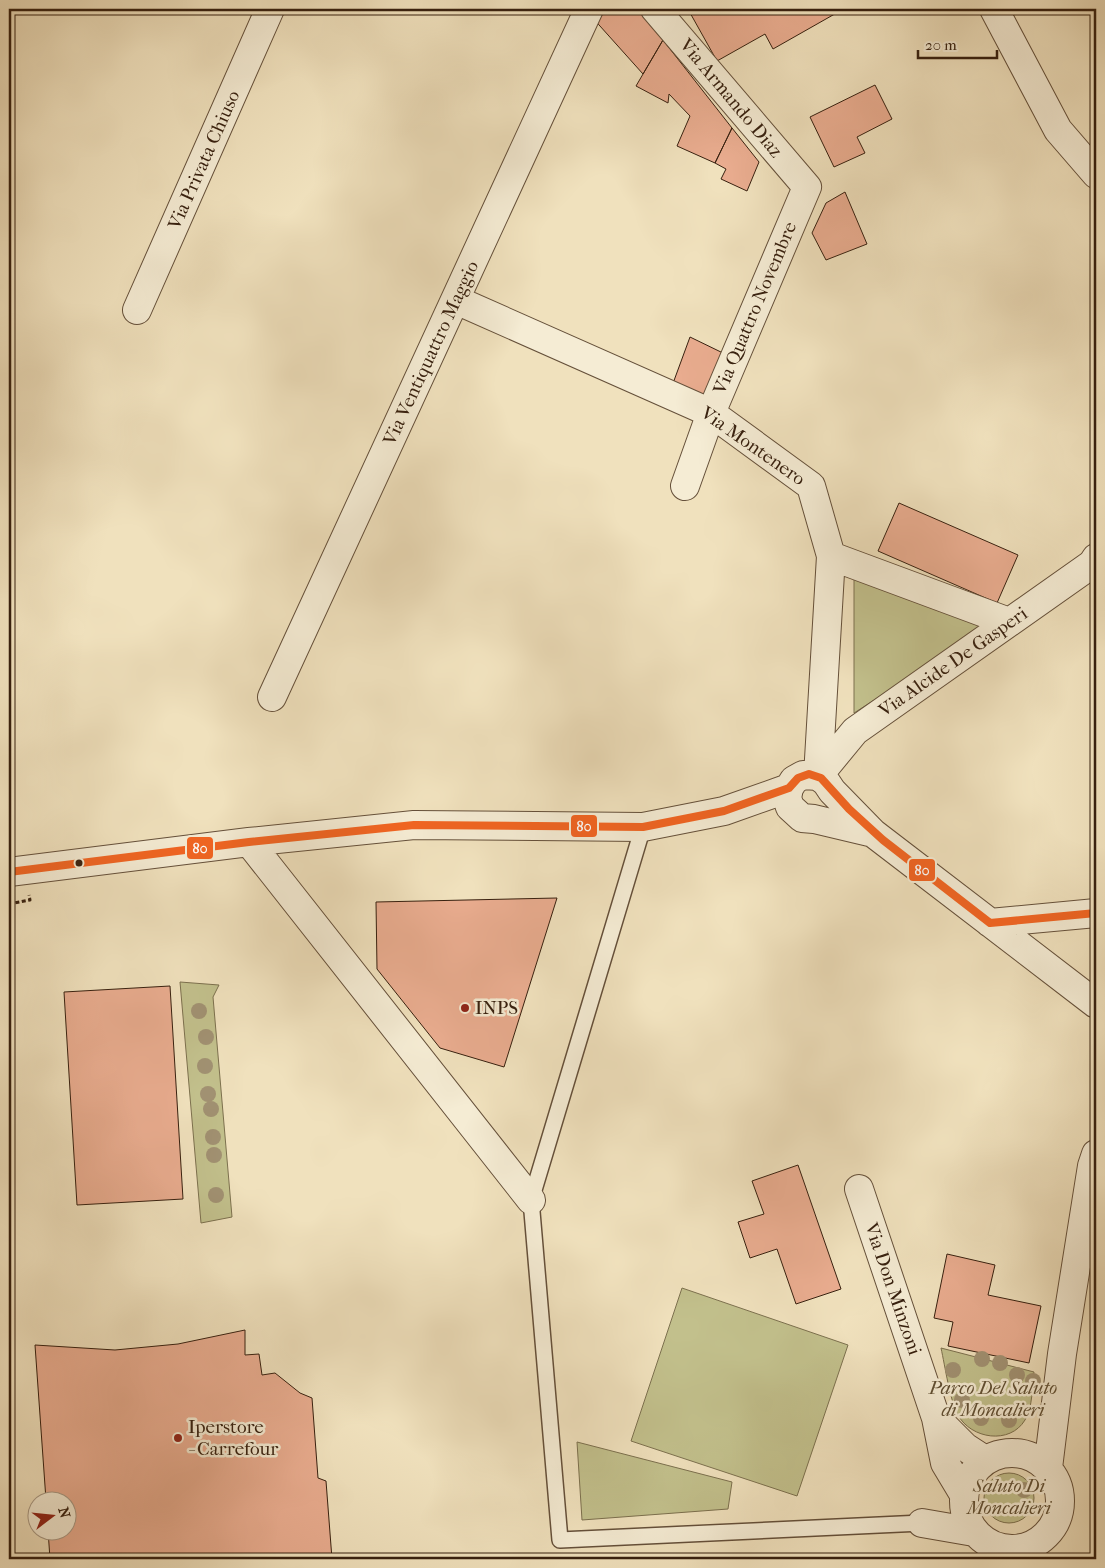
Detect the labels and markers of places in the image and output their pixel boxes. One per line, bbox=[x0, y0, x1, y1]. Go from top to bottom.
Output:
unlabelled marker bbox=[74, 858, 84, 868]
place label: INPS bbox=[475, 997, 518, 1019]
marker: INPS bbox=[459, 1002, 471, 1014]
place label: Iperstore - Carrefour bbox=[188, 1416, 279, 1460]
marker: Iperstore - Carrefour bbox=[172, 1432, 184, 1444]

